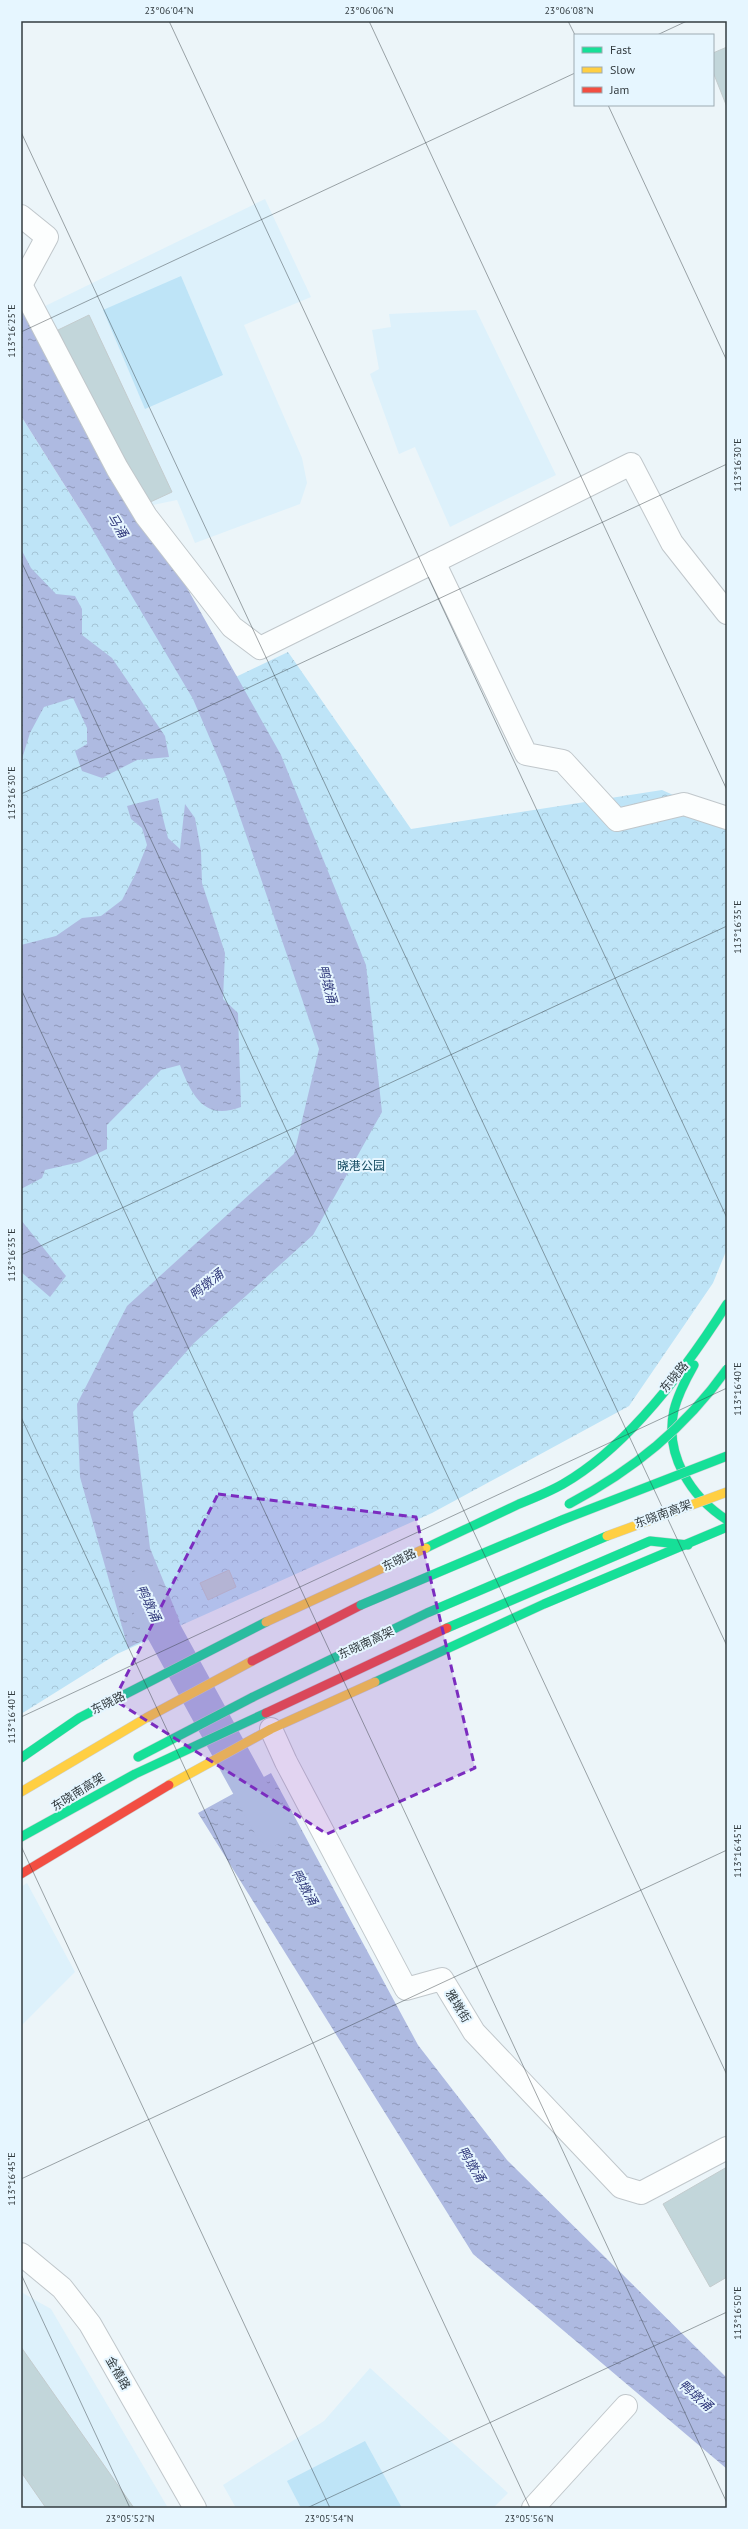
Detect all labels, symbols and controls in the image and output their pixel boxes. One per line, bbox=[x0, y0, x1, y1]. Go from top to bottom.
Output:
text: 23°06'04"N bbox=[144, 4, 194, 17]
text: 23°06'06"N bbox=[344, 4, 394, 17]
text: 23°06'08"N bbox=[544, 4, 594, 17]
legend bbox=[574, 34, 714, 106]
text: Fast bbox=[610, 42, 631, 57]
text: Slow bbox=[610, 62, 635, 77]
text: Jam bbox=[609, 82, 629, 97]
text: 113°16'25"E bbox=[5, 304, 18, 358]
text: 113°16'30"E bbox=[731, 438, 744, 492]
water label: 马涌 bbox=[104, 510, 133, 542]
text: 113°16'30"E bbox=[5, 766, 18, 820]
text: 113°16'35"E bbox=[731, 900, 744, 954]
water label: 鸭墩涌 bbox=[314, 963, 341, 1007]
park label: 晓港公园 bbox=[337, 1158, 385, 1173]
text: 113°16'35"E bbox=[5, 1228, 18, 1282]
water label: 鸭墩涌 bbox=[186, 1264, 228, 1303]
street label: 东晓路 bbox=[656, 1358, 691, 1395]
text: 113°16'40"E bbox=[731, 1362, 744, 1416]
street label: 东晓南高架 bbox=[632, 1496, 694, 1531]
street label: 东晓路 bbox=[379, 1545, 418, 1574]
water label: 鸭墩涌 bbox=[132, 1582, 166, 1626]
street label: 东晓南高架 bbox=[335, 1623, 396, 1662]
street label: 东晓路 bbox=[88, 1688, 127, 1717]
text: 113°16'40"E bbox=[5, 1690, 18, 1744]
street label: 东晓南高架 bbox=[48, 1769, 107, 1814]
text: 113°16'45"E bbox=[731, 1824, 744, 1878]
water label: 鸭墩涌 bbox=[288, 1866, 322, 1910]
street label: 雅墩街 bbox=[443, 1986, 474, 2025]
water label: 鸭墩涌 bbox=[454, 2143, 490, 2187]
text: 113°16'45"E bbox=[5, 2152, 18, 2206]
text: 113°16'50"E bbox=[731, 2286, 744, 2340]
street label: 金禧路 bbox=[103, 2353, 134, 2392]
water label: 鸭墩涌 bbox=[675, 2376, 717, 2416]
text: 23°05'52"N bbox=[105, 2512, 155, 2525]
text: 23°05'54"N bbox=[304, 2512, 354, 2525]
text: 23°05'56"N bbox=[504, 2512, 554, 2525]

